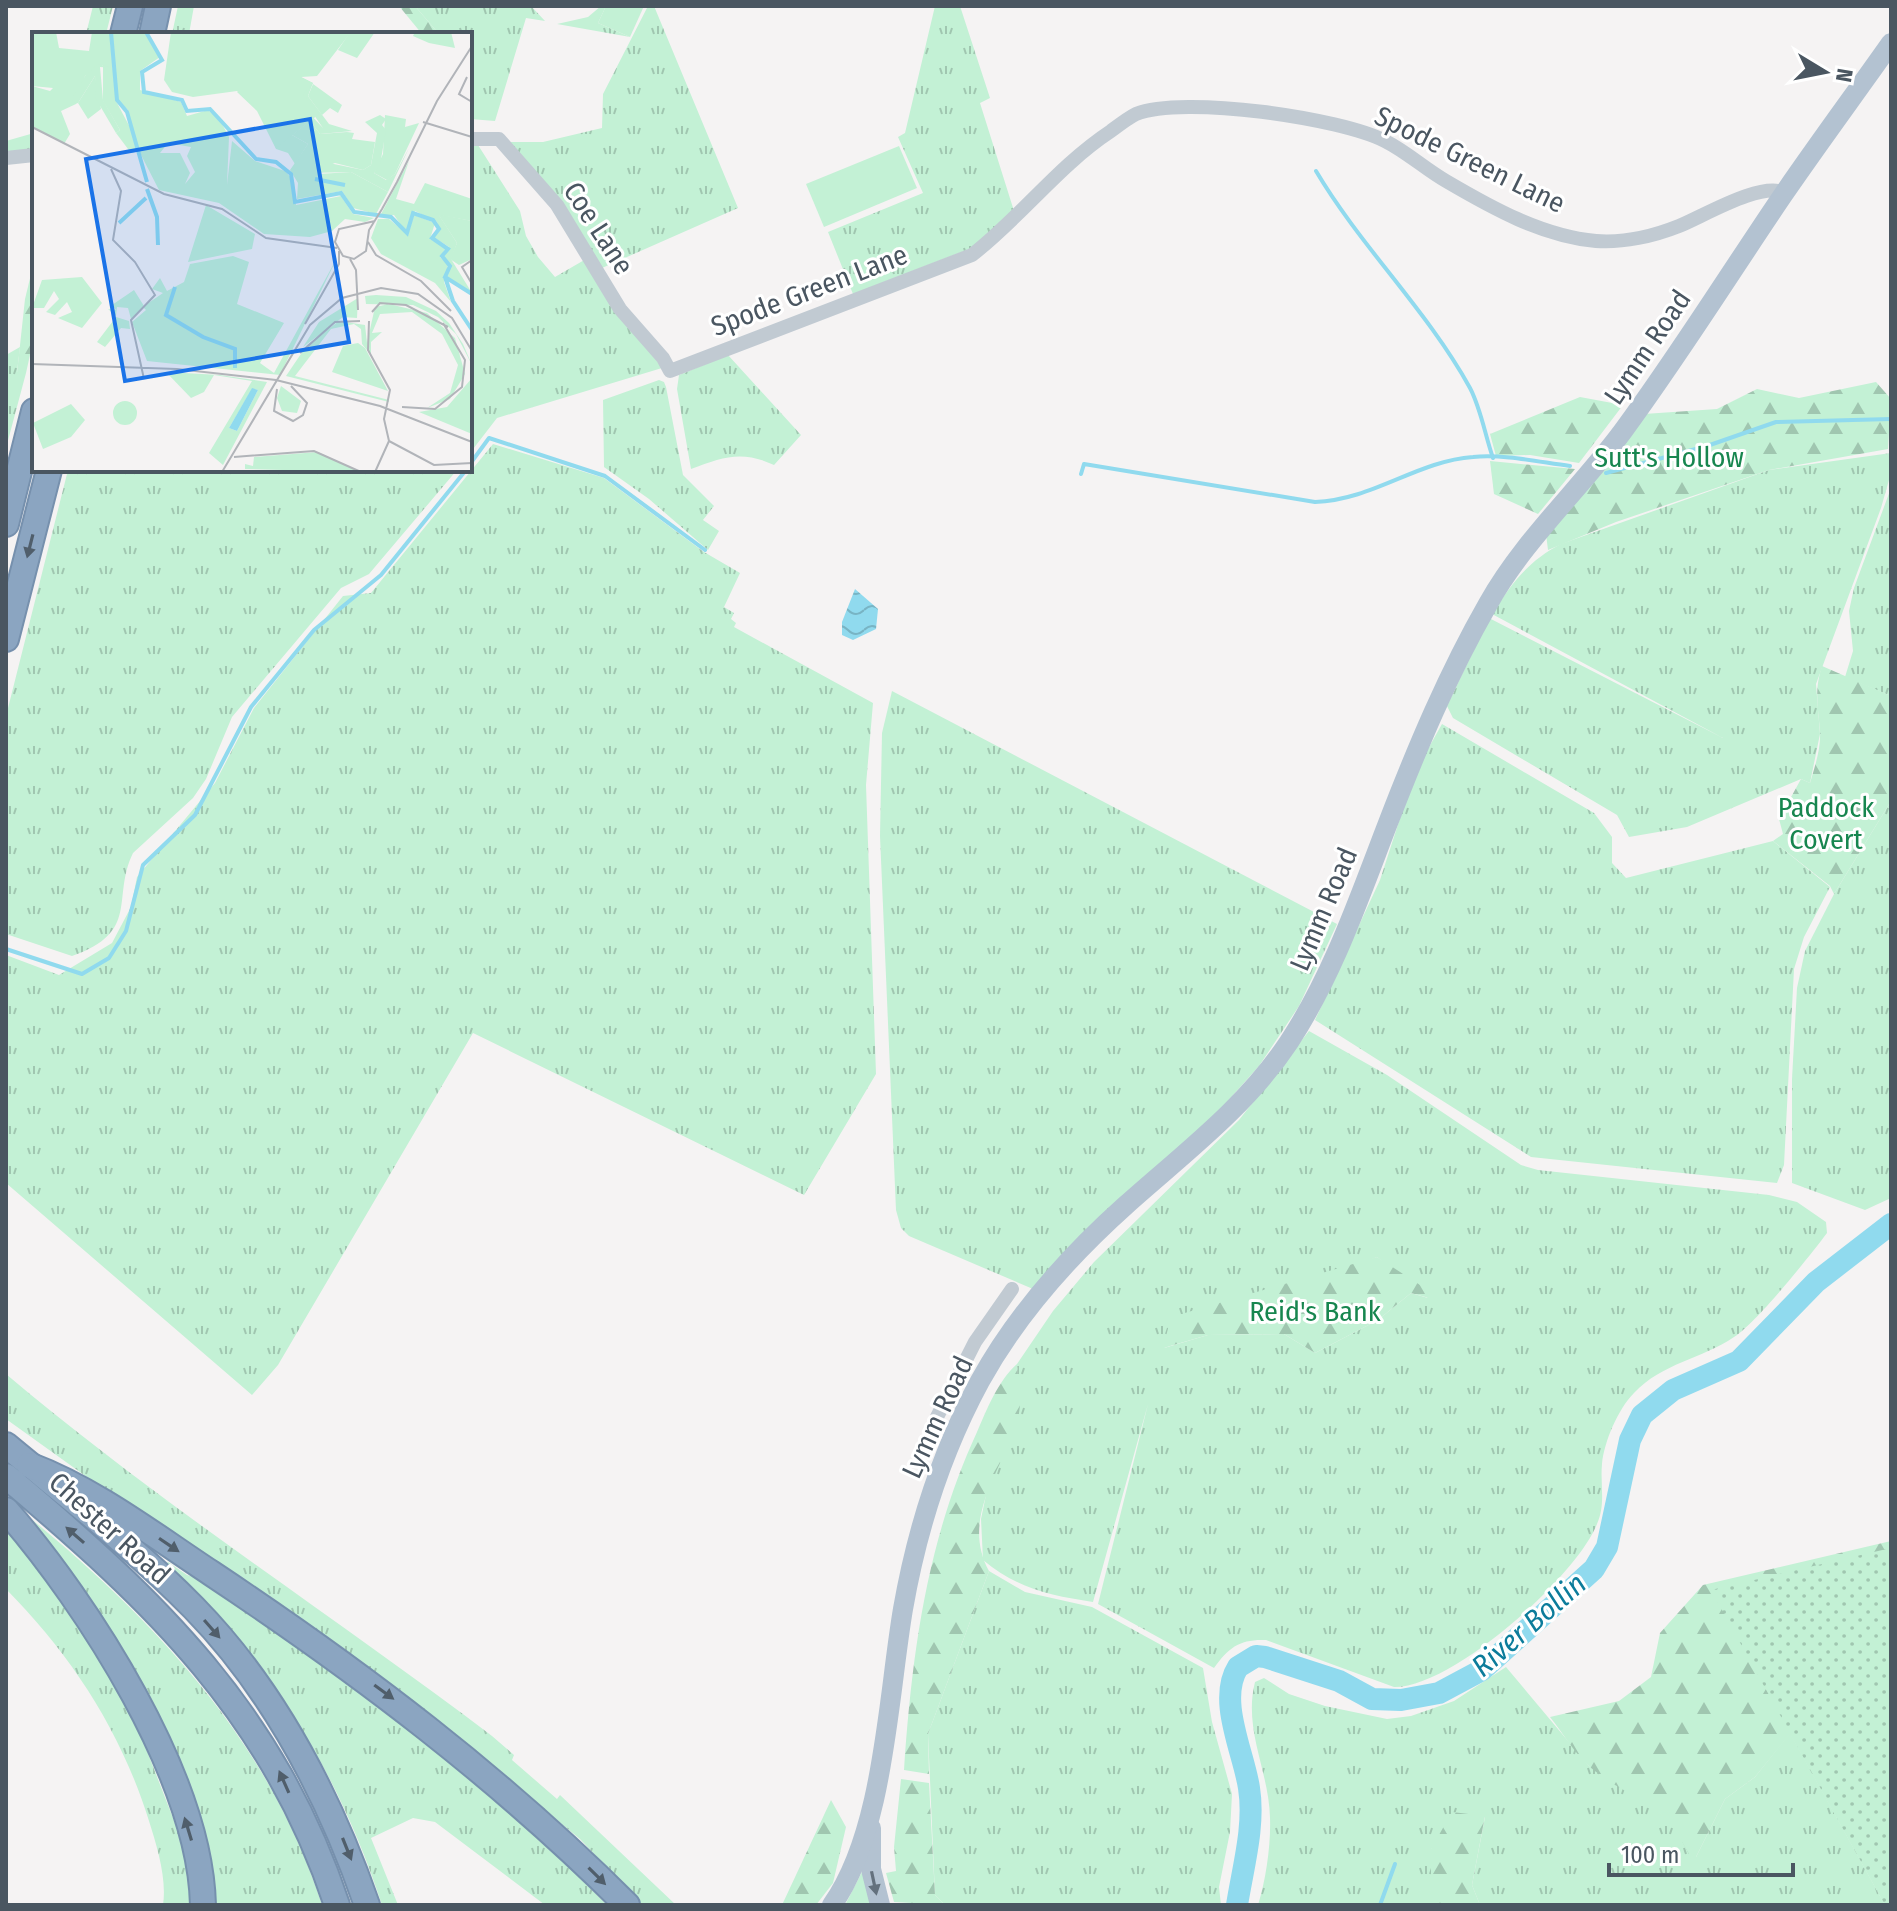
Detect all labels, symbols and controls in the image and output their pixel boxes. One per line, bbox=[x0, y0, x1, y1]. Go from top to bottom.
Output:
inset map bbox=[32, 32, 472, 472]
north arrow bbox=[1785, 32, 1865, 112]
text: N bbox=[1830, 67, 1859, 84]
street label: Spode Green Lane bbox=[1369, 99, 1570, 220]
street label: Coe Lane bbox=[557, 176, 641, 281]
street label: Spode Green Lane bbox=[706, 238, 912, 343]
street label: Lymm Road bbox=[1597, 284, 1698, 411]
park label: Sutt's Hollow bbox=[1594, 441, 1744, 474]
one-way arrow bbox=[23, 533, 35, 558]
park label: Paddock Covert bbox=[1778, 791, 1875, 856]
street label: Lymm Road bbox=[1283, 843, 1364, 976]
park label: Reid's Bank bbox=[1249, 1295, 1382, 1328]
street label: Lymm Road bbox=[895, 1351, 980, 1483]
street label: Chester Road bbox=[42, 1465, 177, 1591]
one-way arrow bbox=[66, 1526, 85, 1544]
one-way arrow bbox=[159, 1537, 180, 1552]
water label: River Bollin bbox=[1464, 1566, 1594, 1684]
one-way arrow bbox=[203, 1618, 220, 1638]
one-way arrow bbox=[373, 1683, 394, 1699]
one-way arrow bbox=[277, 1770, 291, 1794]
one-way arrow bbox=[181, 1816, 194, 1840]
scale bar bbox=[1609, 1827, 1793, 1877]
one-way arrow bbox=[341, 1837, 354, 1861]
text: 100 m bbox=[1621, 1841, 1679, 1869]
one-way arrow bbox=[587, 1866, 606, 1884]
one-way arrow bbox=[868, 1871, 881, 1896]

